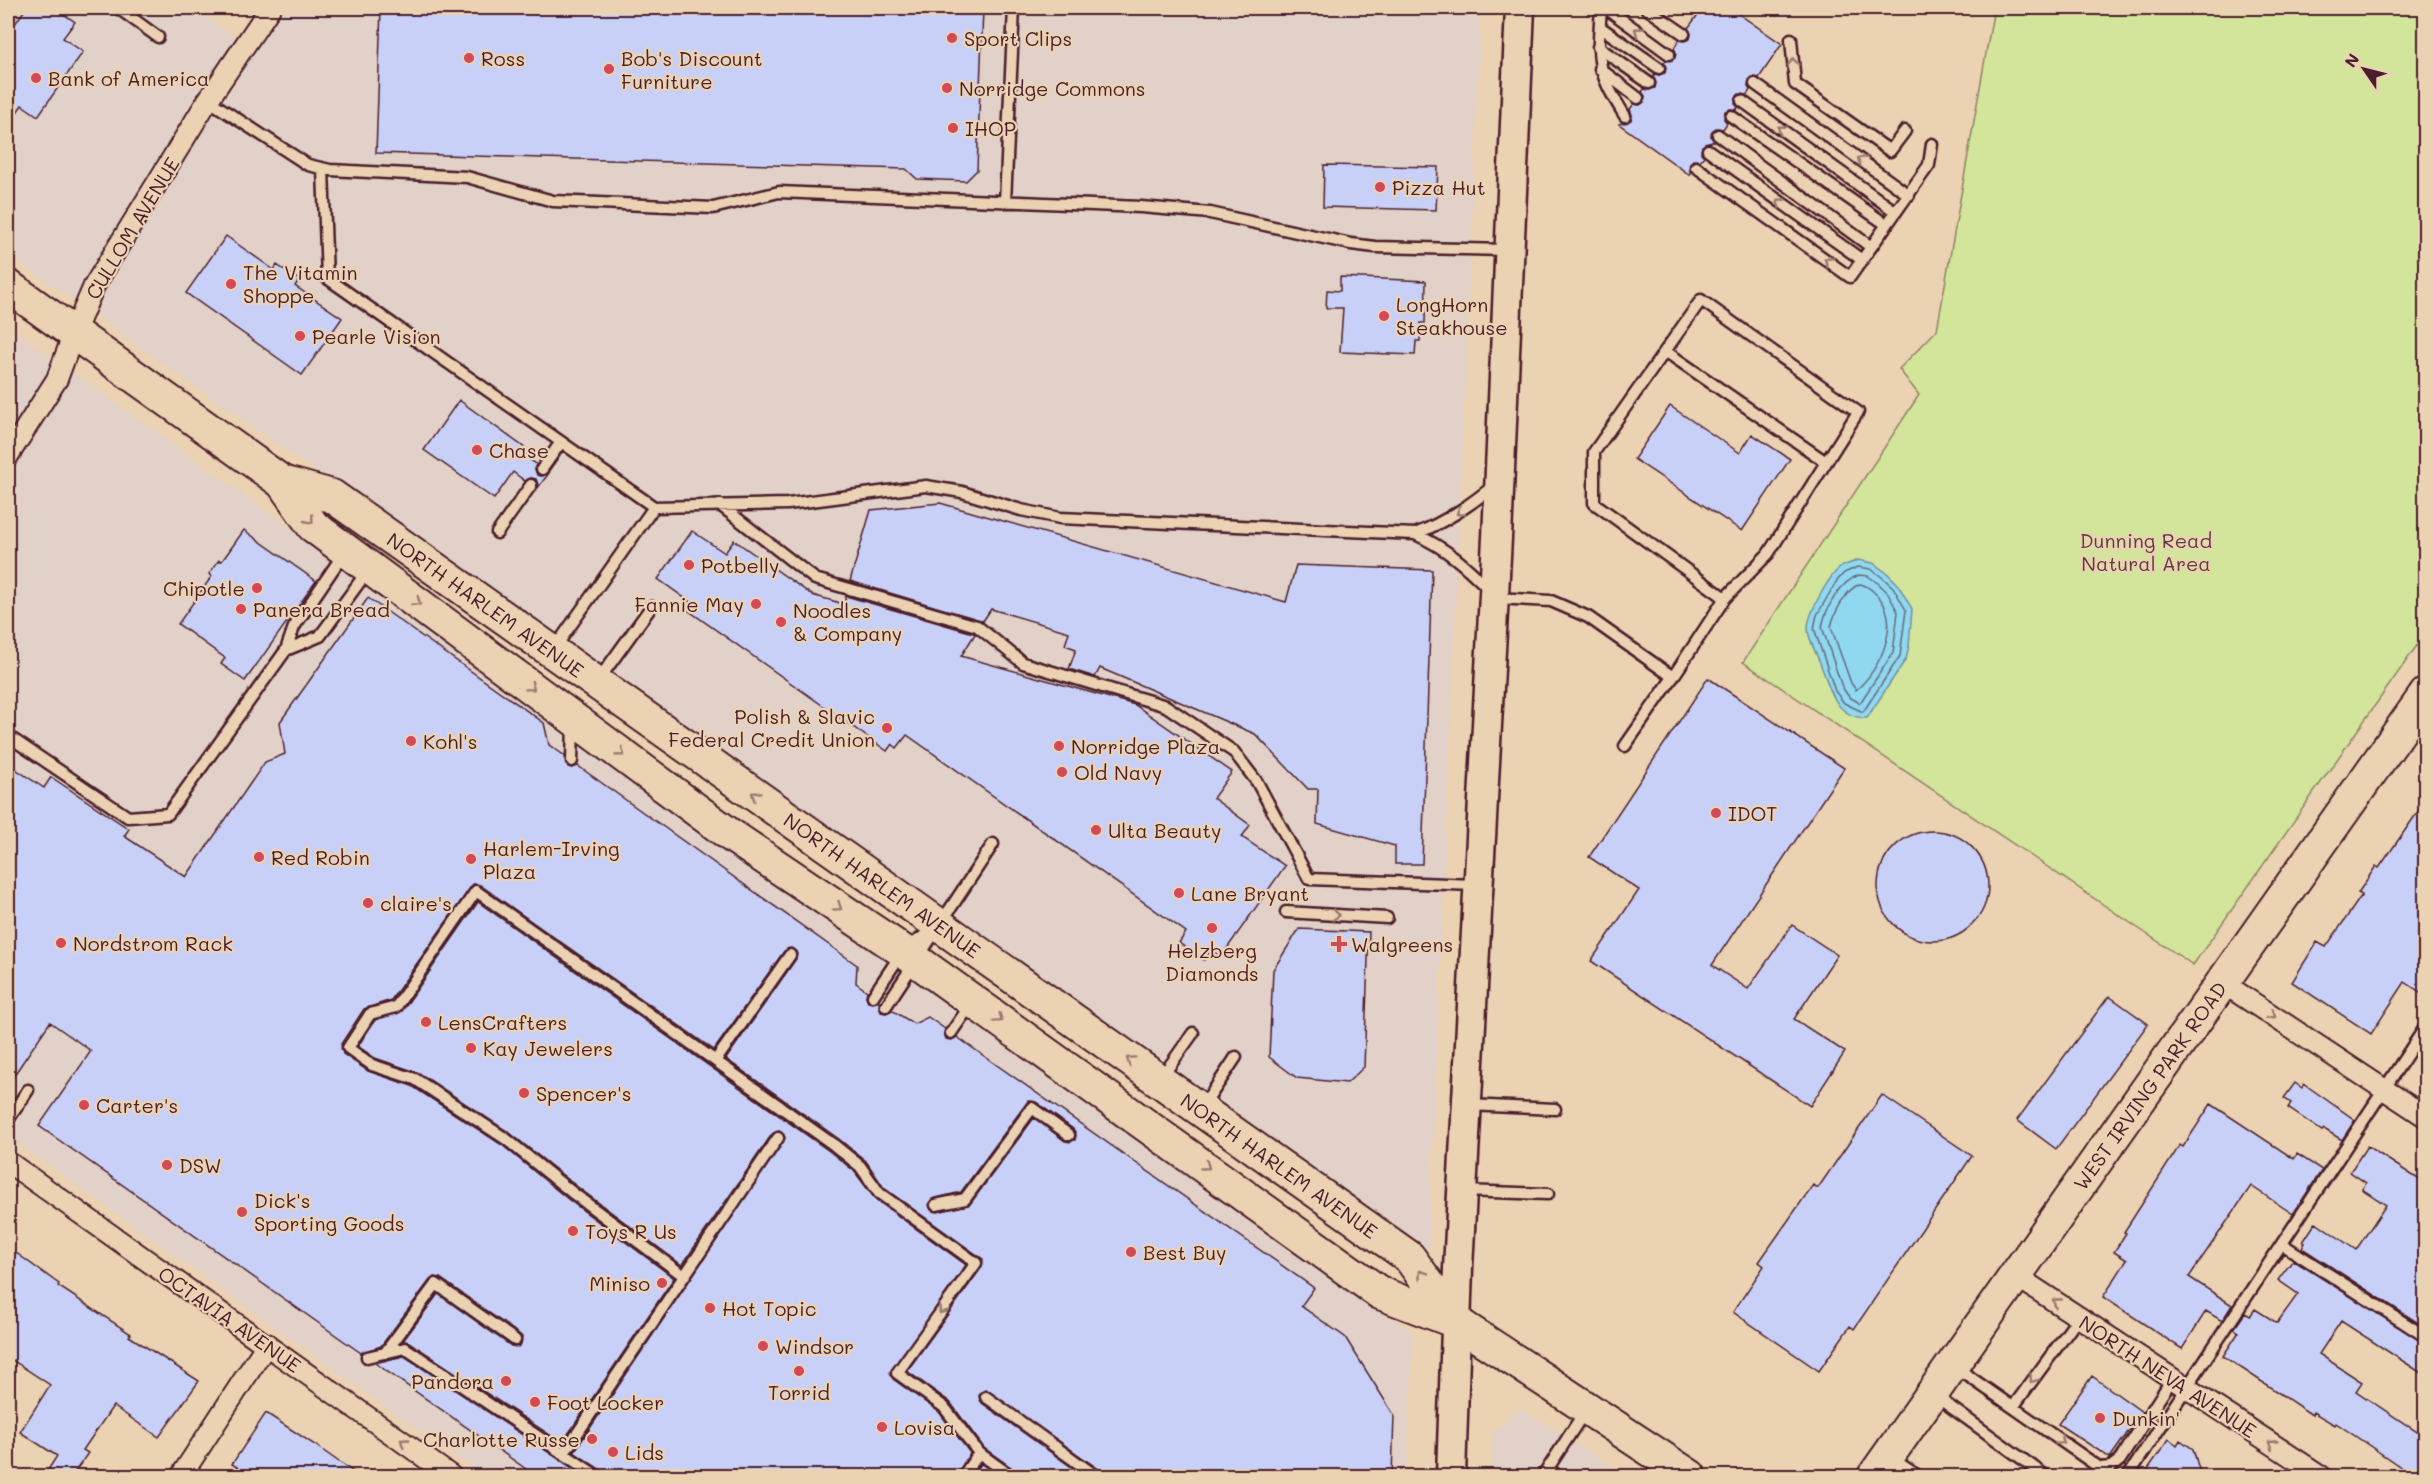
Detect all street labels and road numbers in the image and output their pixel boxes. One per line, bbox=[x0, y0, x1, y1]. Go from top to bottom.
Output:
street label: CULLOM AVENUE bbox=[79, 152, 185, 304]
street label: NORTH HARLEM AVENUE bbox=[382, 526, 589, 683]
street label: NORTH HARLEM AVENUE bbox=[779, 806, 986, 964]
street label: WEST IRVING PARK ROAD bbox=[2067, 976, 2232, 1195]
street label: NORTH HARLEM AVENUE bbox=[1176, 1087, 1383, 1244]
street label: OCTAVIA AVENUE bbox=[153, 1260, 307, 1378]
street label: NORTH NEVA AVENUE bbox=[2074, 1309, 2262, 1443]

